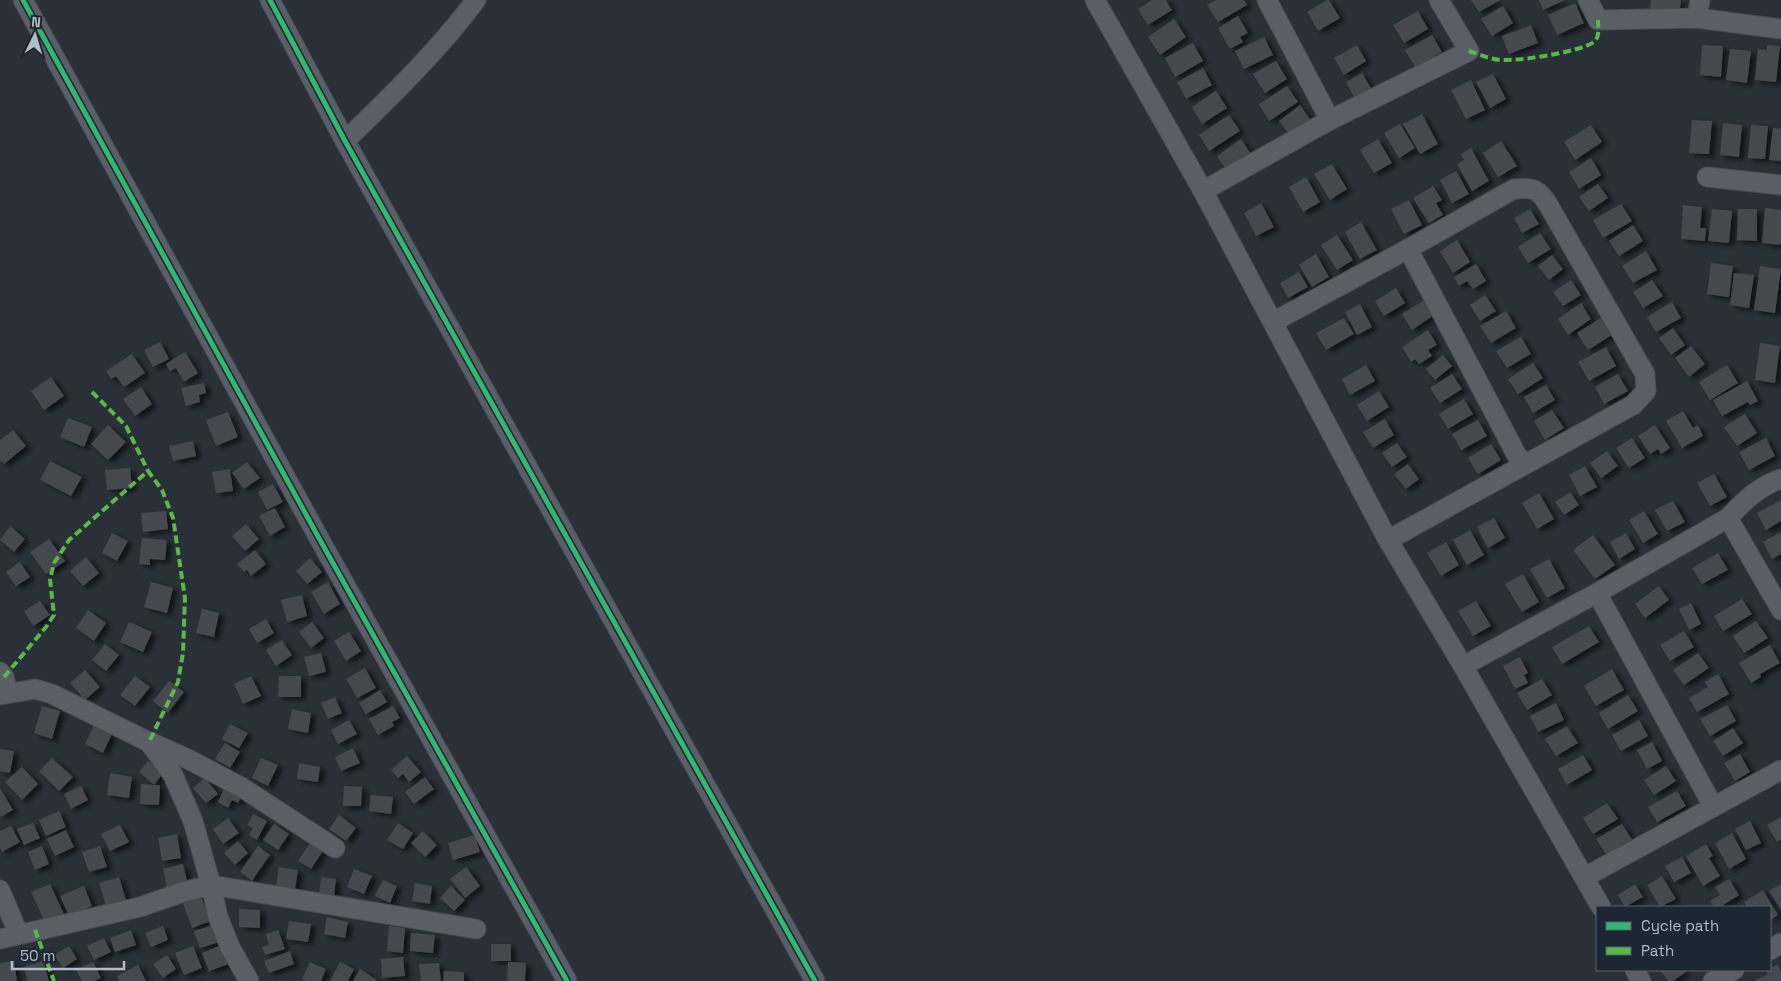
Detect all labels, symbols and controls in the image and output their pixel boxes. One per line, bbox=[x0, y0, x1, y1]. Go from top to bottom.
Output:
north arrow bbox=[10, 10, 60, 60]
text: N bbox=[31, 13, 42, 31]
legend bbox=[1596, 906, 1771, 971]
text: Cycle path bbox=[1641, 916, 1719, 935]
scale bar bbox=[12, 938, 125, 970]
text: Path bbox=[1641, 941, 1674, 960]
text: 50 m bbox=[20, 946, 55, 965]

